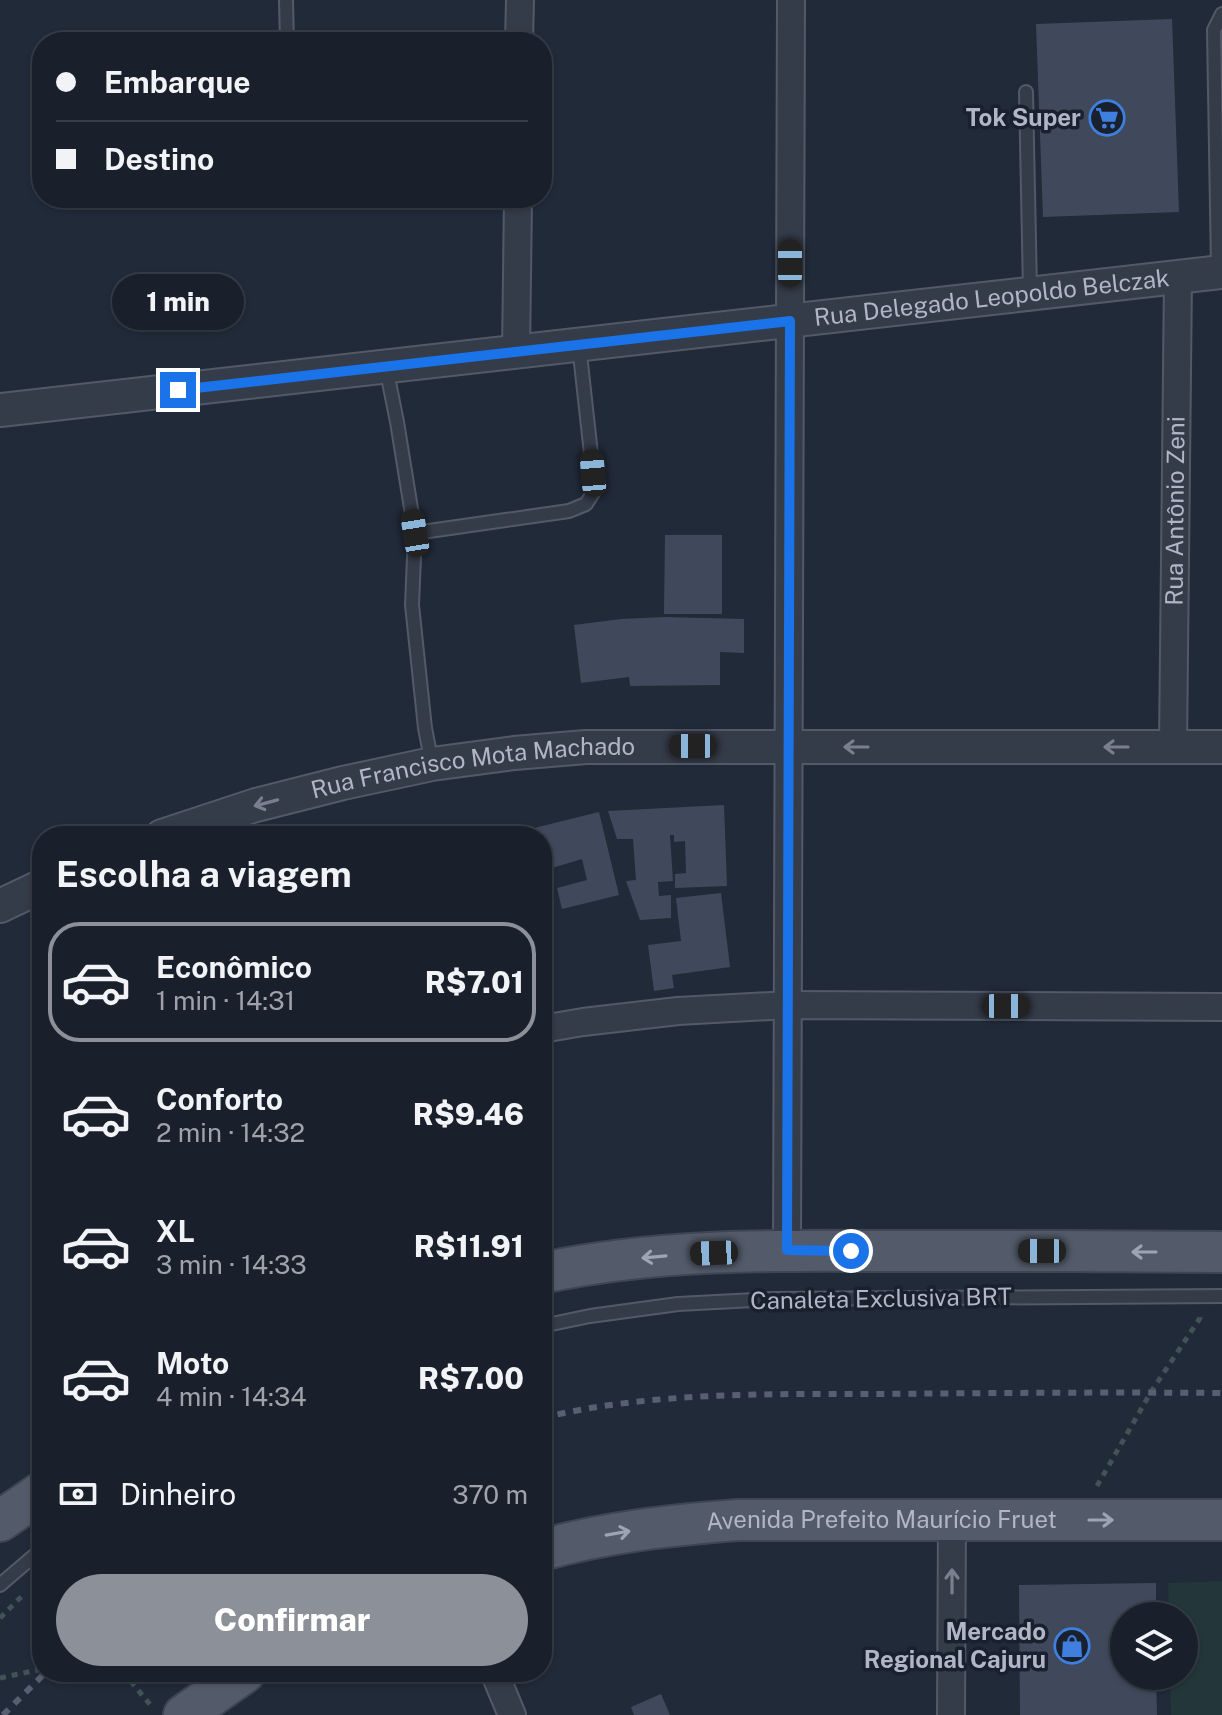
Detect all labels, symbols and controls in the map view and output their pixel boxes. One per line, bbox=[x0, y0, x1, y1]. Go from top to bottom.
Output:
text: Embarque bbox=[104, 64, 251, 100]
supermarket icon: Tok Super bbox=[1088, 99, 1126, 137]
place label: Tok Super bbox=[966, 103, 1081, 131]
text: Destino bbox=[104, 141, 214, 177]
car bbox=[778, 239, 802, 287]
street label: Rua Delegado Leopoldo Belczak bbox=[812, 263, 1171, 331]
callout: 1 min bbox=[112, 274, 244, 330]
text: 1 min bbox=[146, 286, 210, 317]
route end bbox=[160, 372, 196, 408]
street label: Rua Antônio Zeni bbox=[1160, 416, 1190, 606]
car bbox=[579, 448, 607, 498]
car bbox=[399, 507, 431, 559]
street label: Rua Francisco Mota Machado bbox=[308, 732, 635, 804]
car bbox=[669, 734, 717, 758]
one-way arrow bbox=[843, 739, 870, 755]
one-way arrow bbox=[1103, 739, 1130, 755]
one-way arrow bbox=[253, 797, 279, 812]
text: Escolha a viagem bbox=[56, 853, 352, 895]
icon: car bbox=[60, 946, 132, 1018]
text: Econômico bbox=[156, 949, 312, 985]
text: R$7.01 bbox=[425, 964, 524, 1000]
text: 1 min · 14:31 bbox=[156, 985, 295, 1016]
car bbox=[982, 994, 1030, 1018]
icon: car bbox=[60, 1078, 132, 1150]
text: Conforto bbox=[156, 1081, 283, 1117]
text: R$9.46 bbox=[413, 1096, 524, 1132]
text: 2 min · 14:32 bbox=[156, 1117, 305, 1148]
icon: car bbox=[60, 1210, 132, 1282]
text: XL bbox=[156, 1213, 195, 1249]
text: R$11.91 bbox=[414, 1228, 524, 1264]
route start bbox=[833, 1233, 869, 1269]
car bbox=[1018, 1239, 1066, 1263]
car bbox=[690, 1240, 738, 1266]
one-way arrow bbox=[1131, 1244, 1158, 1259]
text: 3 min · 14:33 bbox=[156, 1249, 307, 1280]
one-way arrow bbox=[641, 1250, 668, 1265]
street label: Canaleta Exclusiva BRT bbox=[750, 1282, 1012, 1314]
icon: car bbox=[60, 1342, 132, 1414]
text: Moto bbox=[156, 1345, 229, 1381]
text: R$7.00 bbox=[418, 1360, 524, 1396]
text: 4 min · 14:34 bbox=[156, 1381, 307, 1412]
icon: cash bbox=[56, 1472, 100, 1516]
text: Dinheiro bbox=[120, 1476, 236, 1512]
text: 370 m bbox=[452, 1479, 528, 1510]
street label: Avenida Prefeito Maurício Fruet bbox=[705, 1505, 1057, 1536]
one-way arrow bbox=[1087, 1512, 1114, 1528]
one-way arrow bbox=[605, 1525, 630, 1540]
one-way arrow bbox=[944, 1568, 960, 1595]
button: Confirmar bbox=[56, 1574, 528, 1666]
map controls bbox=[1110, 1602, 1198, 1690]
button: layers bbox=[1110, 1602, 1198, 1690]
place label: Mercado Regional Cajuru bbox=[864, 1617, 1046, 1673]
shop icon: Mercado Regional Cajuru bbox=[1053, 1627, 1091, 1665]

